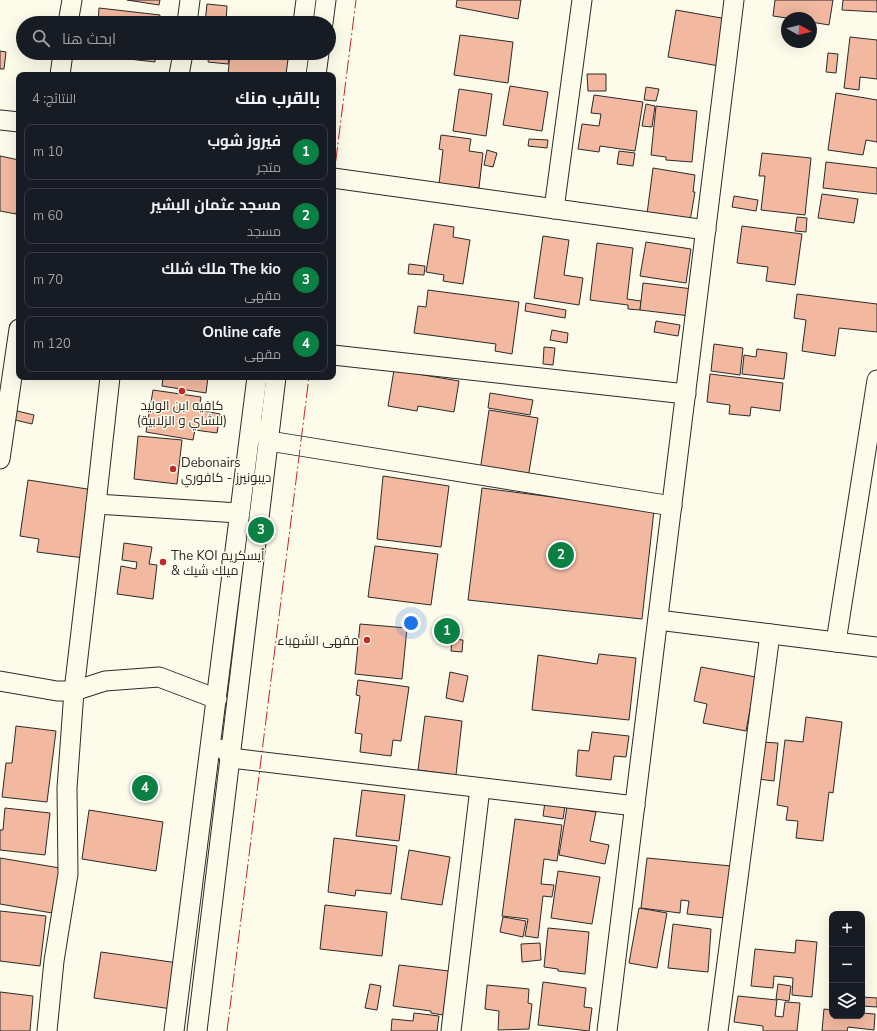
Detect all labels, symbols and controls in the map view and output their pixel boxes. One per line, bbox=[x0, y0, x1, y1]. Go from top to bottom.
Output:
north arrow bbox=[781, 12, 817, 48]
search box bbox=[16, 16, 336, 60]
icon: search bbox=[30, 27, 52, 49]
text: ابحث هنا bbox=[62, 29, 116, 49]
text: بالقرب منك bbox=[235, 87, 320, 110]
text: النتائج: 4 bbox=[32, 90, 76, 108]
text: فيروز شوب bbox=[208, 131, 281, 151]
text: 10 m bbox=[33, 143, 63, 161]
text: 1 bbox=[302, 143, 310, 161]
text: متجر bbox=[257, 159, 281, 177]
text: مسجد عثمان البشير bbox=[151, 195, 281, 215]
text: 60 m bbox=[33, 207, 63, 225]
text: 2 bbox=[302, 207, 310, 225]
text: مسجد bbox=[247, 223, 281, 241]
text: The kio ملك شلك bbox=[162, 259, 281, 279]
text: 70 m bbox=[33, 271, 63, 289]
text: 3 bbox=[302, 271, 310, 289]
text: مقهى bbox=[244, 287, 281, 305]
text: Online cafe bbox=[202, 322, 281, 342]
text: 120 m bbox=[33, 335, 71, 353]
text: 4 bbox=[302, 335, 310, 353]
text: مقهى bbox=[244, 346, 281, 364]
marker: كافيه ابن الوليد (للشاي و الزلابية) bbox=[177, 386, 187, 396]
place label: كافيه ابن الوليد (للشاي و الزلابية) bbox=[137, 397, 227, 431]
place label: Debonairs ديبونيرز - كافوري bbox=[181, 454, 271, 488]
marker: Debonairs ديبونيرز - كافوري bbox=[168, 464, 178, 474]
pin: 3 bbox=[248, 515, 274, 545]
pin: 2 bbox=[548, 540, 574, 570]
place label: The KOI ٱيسكريم & ميلك شيك bbox=[171, 547, 265, 580]
marker: The KOI ٱيسكريم & ميلك شيك bbox=[158, 557, 168, 567]
your location bbox=[401, 613, 421, 633]
pin: 1 bbox=[434, 616, 460, 646]
place label: مقهى الشهباء bbox=[277, 632, 359, 650]
marker: مقهى الشهباء bbox=[362, 635, 372, 645]
pin: 4 bbox=[132, 773, 158, 803]
map controls bbox=[829, 911, 865, 1019]
button: + bbox=[829, 911, 865, 947]
button: − bbox=[829, 947, 865, 983]
button: layers bbox=[829, 983, 865, 1019]

